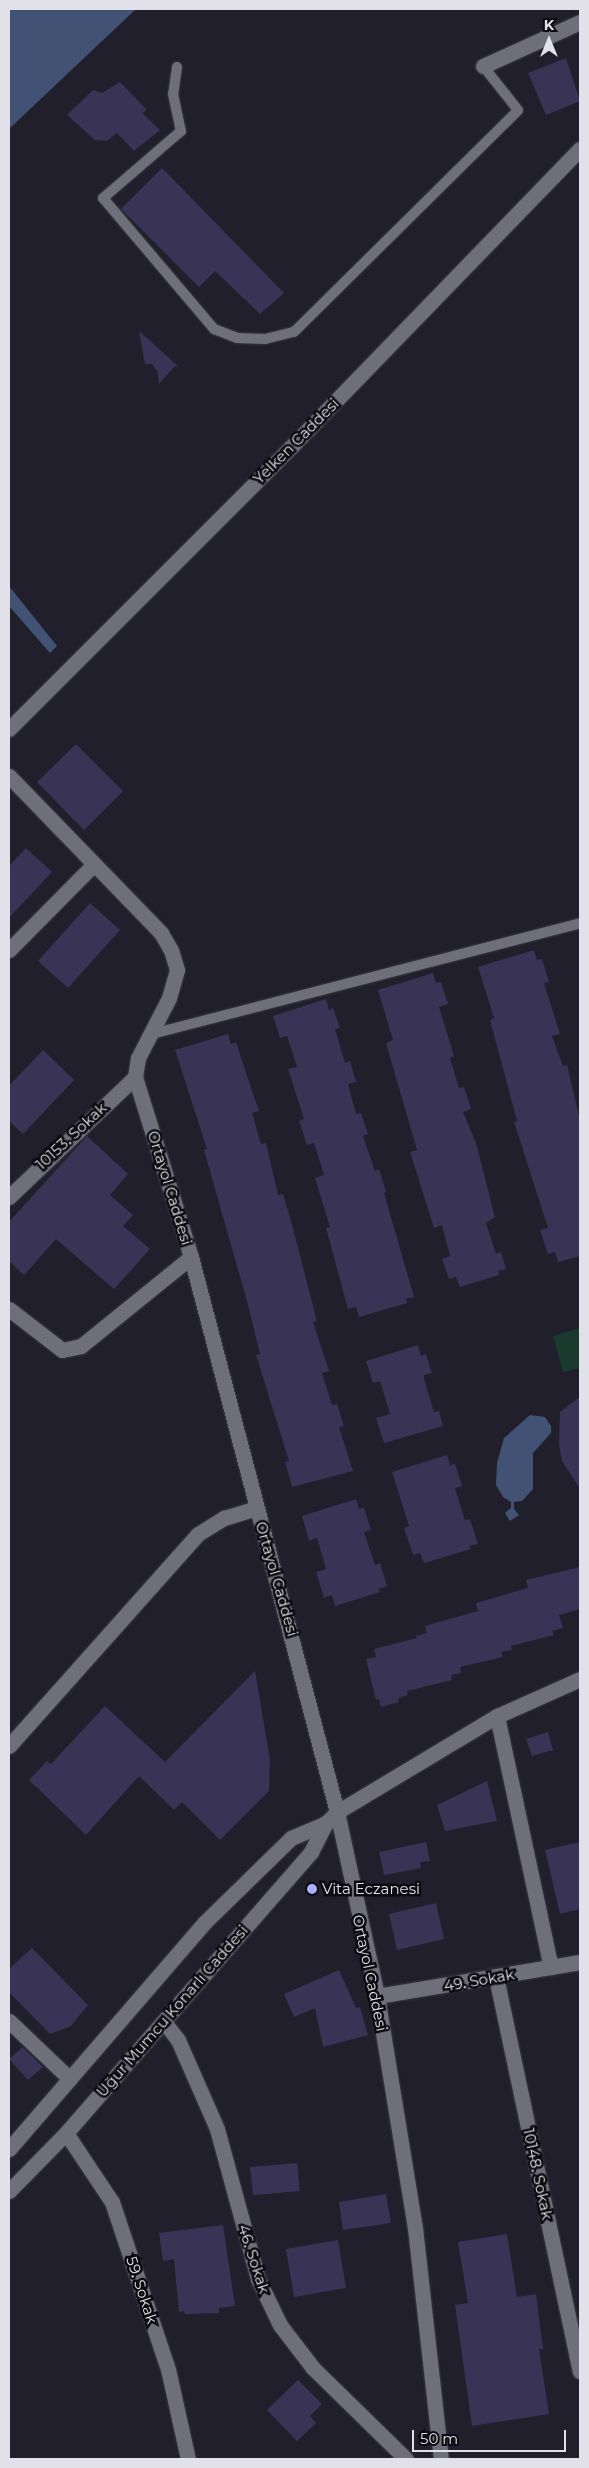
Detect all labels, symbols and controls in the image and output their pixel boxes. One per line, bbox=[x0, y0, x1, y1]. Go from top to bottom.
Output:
north arrow bbox=[524, 15, 574, 65]
text: K bbox=[544, 16, 554, 34]
street label: Yelken Caddesi bbox=[249, 394, 343, 488]
street label: 10153. Sokak bbox=[32, 1099, 110, 1173]
street label: Ortayol Caddesi bbox=[144, 1129, 196, 1247]
street label: Ortayol Caddesi bbox=[252, 1520, 302, 1638]
place label: Vita Eczanesi bbox=[322, 1880, 420, 1898]
marker: Vita Eczanesi bbox=[306, 1883, 318, 1895]
street label: Ortayol Caddesi bbox=[349, 1913, 391, 2033]
street label: Uğur Mumcu Konarlı Caddesi bbox=[92, 1921, 252, 2101]
street label: 49. Sokak bbox=[442, 1965, 516, 1995]
street label: 10148. Sokak bbox=[520, 2127, 556, 2221]
street label: 46. Sokak bbox=[234, 2222, 274, 2296]
street label: 59. Sokak bbox=[123, 2254, 161, 2326]
scale bar bbox=[414, 2420, 568, 2452]
text: 50 m bbox=[420, 2429, 458, 2448]

